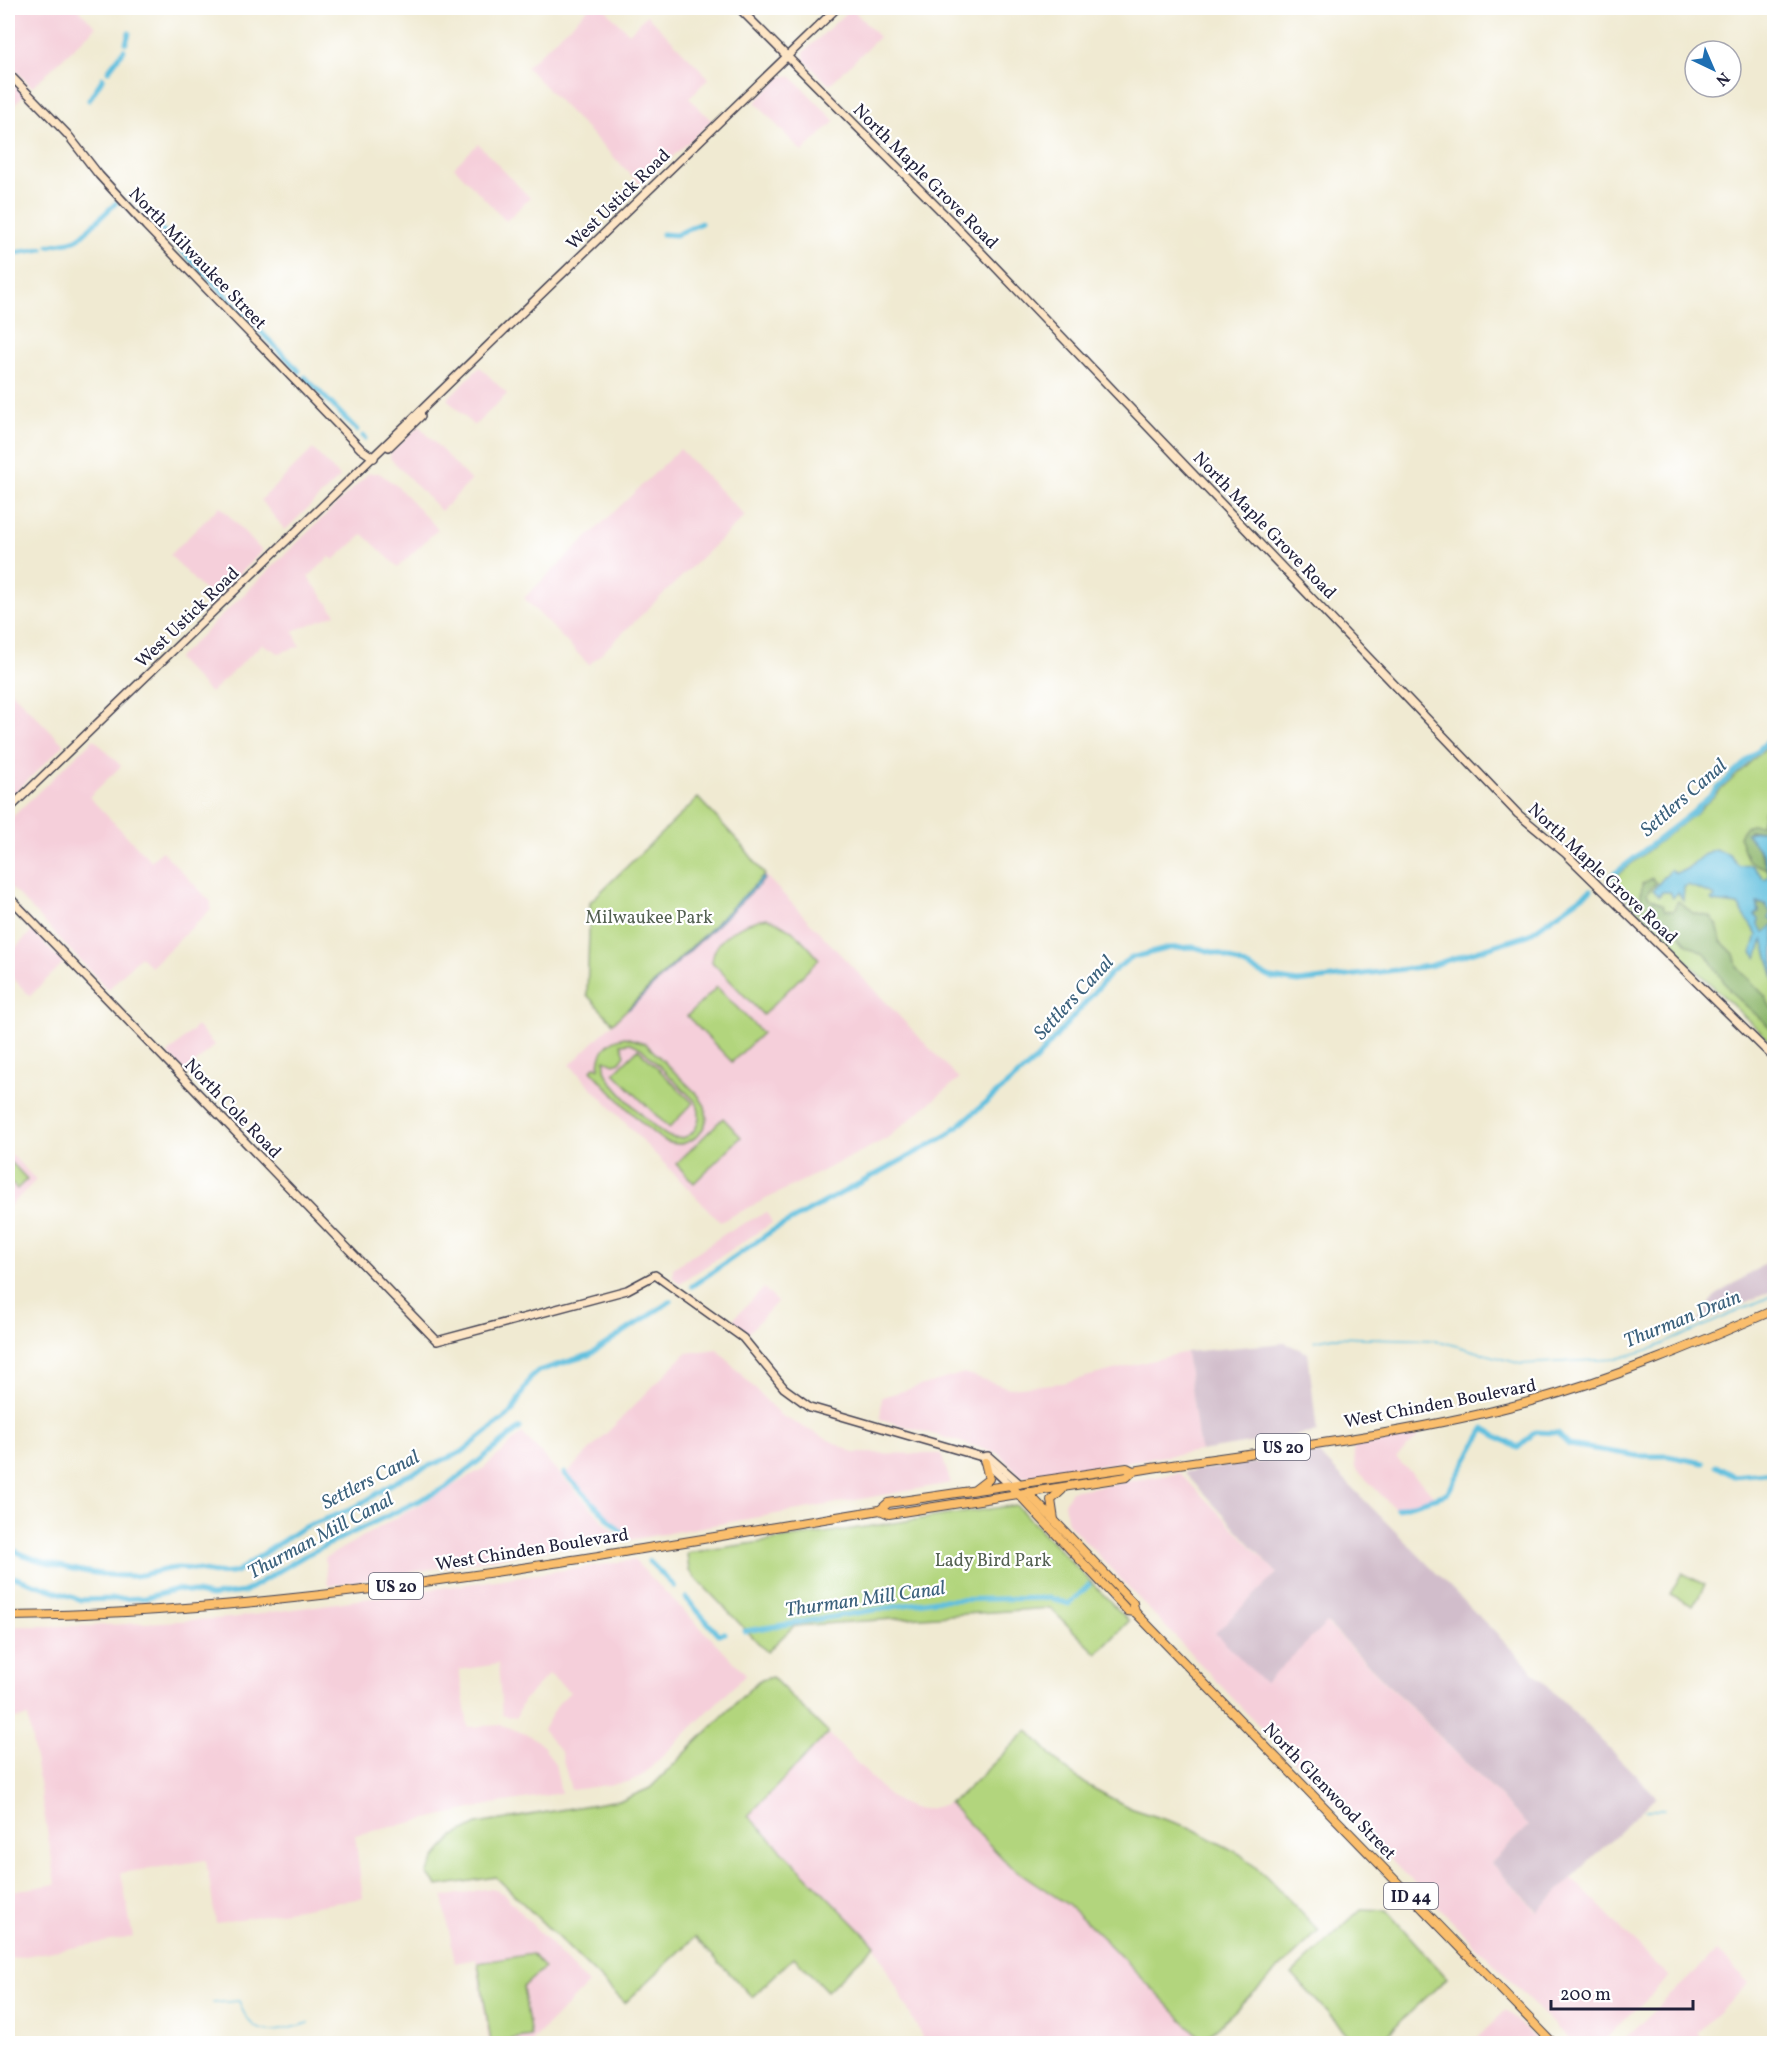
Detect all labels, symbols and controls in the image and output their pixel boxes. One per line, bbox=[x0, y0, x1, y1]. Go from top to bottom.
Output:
north arrow bbox=[1683, 39, 1743, 99]
text: N bbox=[1710, 66, 1734, 91]
street label: North Maple Grove Road bbox=[847, 99, 1003, 255]
street label: West Ustick Road bbox=[561, 144, 677, 256]
street label: North Milwaukee Street bbox=[122, 182, 272, 336]
street label: North Maple Grove Road bbox=[1187, 447, 1341, 605]
street label: West Ustick Road bbox=[130, 562, 246, 674]
water label: Settlers Canal bbox=[1635, 753, 1734, 844]
street label: North Maple Grove Road bbox=[1522, 798, 1682, 950]
park label: Milwaukee Park bbox=[585, 906, 713, 931]
water label: Settlers Canal bbox=[1028, 950, 1121, 1047]
street label: North Cole Road bbox=[178, 1053, 286, 1165]
water label: Thurman Drain bbox=[1620, 1284, 1746, 1356]
street label: West Chinden Boulevard bbox=[1342, 1374, 1539, 1435]
road number: US 20 bbox=[1256, 1434, 1310, 1460]
water label: Settlers Canal bbox=[317, 1444, 425, 1517]
water label: Thurman Mill Canal bbox=[243, 1486, 399, 1587]
street label: West Chinden Boulevard bbox=[434, 1523, 631, 1578]
park label: Lady Bird Park bbox=[935, 1549, 1052, 1574]
road number: US 20 bbox=[369, 1573, 423, 1599]
water label: Thurman Mill Canal bbox=[783, 1575, 947, 1625]
street label: North Glenwood Street bbox=[1257, 1718, 1401, 1866]
road number: ID 44 bbox=[1384, 1883, 1438, 1909]
scale bar bbox=[1551, 1973, 1694, 2011]
text: 200 m bbox=[1560, 1983, 1611, 2008]

